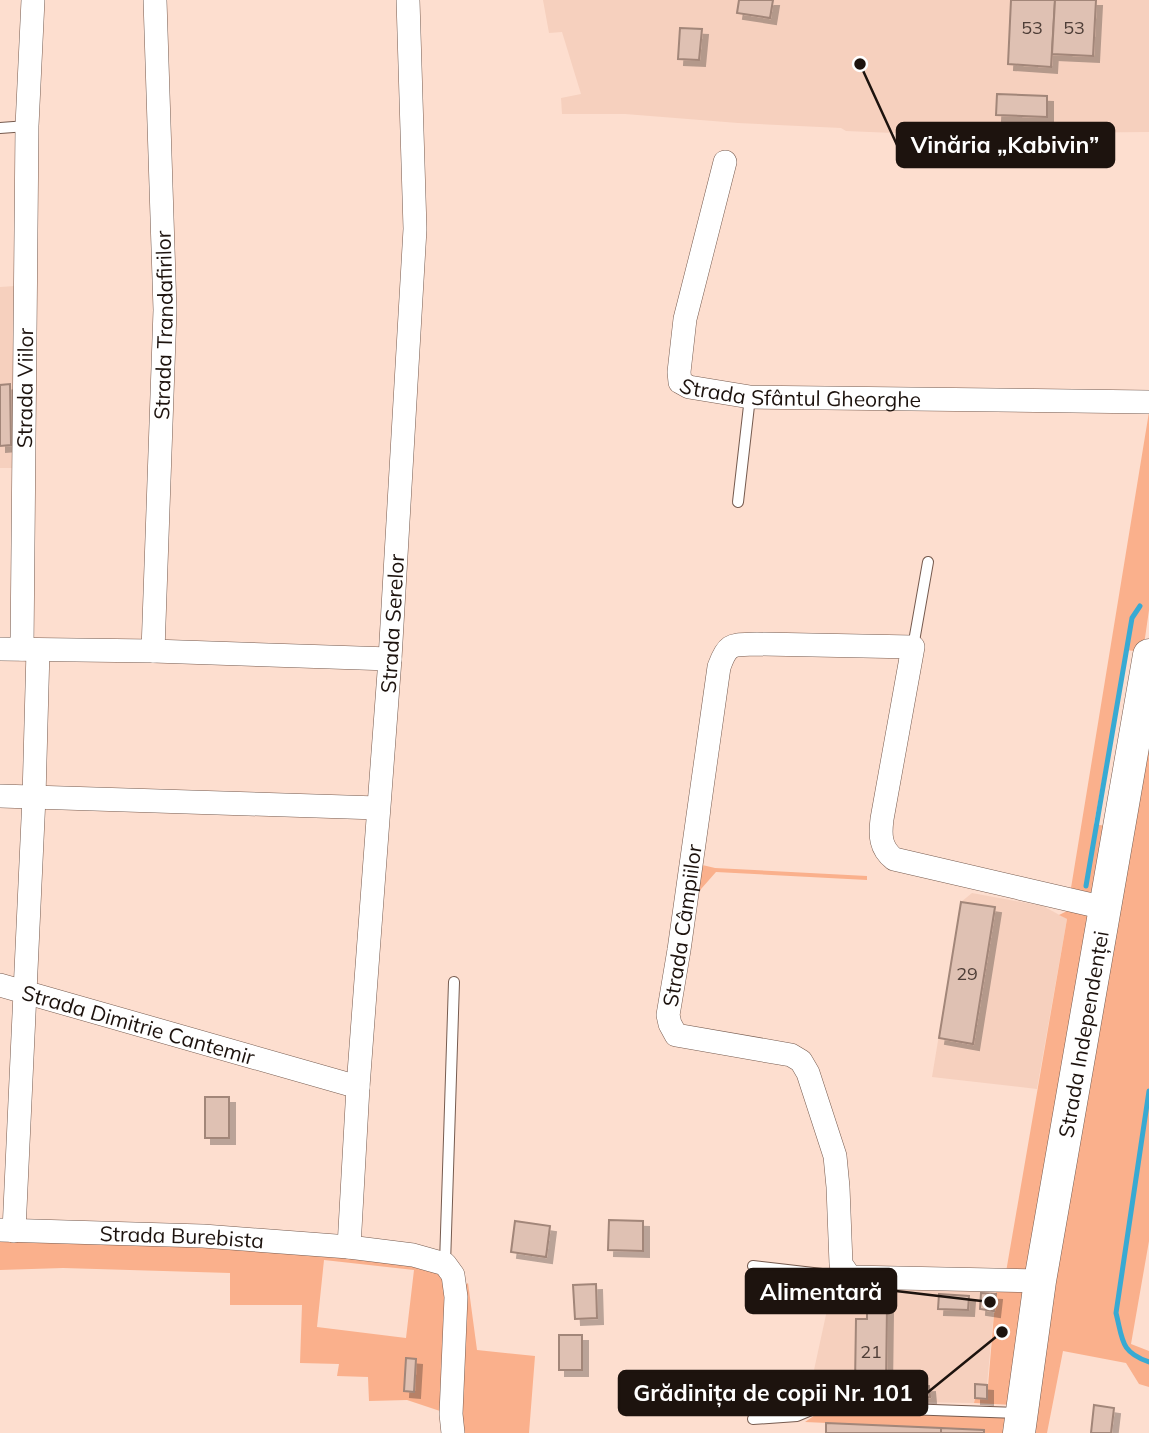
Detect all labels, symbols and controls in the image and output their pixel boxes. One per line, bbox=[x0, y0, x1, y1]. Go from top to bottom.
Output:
house number: 53 bbox=[1021, 16, 1043, 39]
house number: 53 bbox=[1063, 16, 1085, 39]
callout: Vinăria „Kabivin” bbox=[897, 123, 1114, 167]
text: Vinăria „Kabivin” bbox=[910, 130, 1099, 159]
street label: Strada Trandafirilor bbox=[148, 230, 178, 420]
street label: Strada Viilor bbox=[11, 327, 38, 448]
street label: Strada Sfântul Gheorghe bbox=[675, 372, 921, 412]
street label: Strada Serelor bbox=[374, 553, 409, 694]
street label: Strada Câmpiilor bbox=[657, 842, 707, 1009]
street label: Strada Independenței bbox=[1052, 929, 1114, 1140]
house number: 29 bbox=[956, 962, 978, 985]
street label: Strada Dimitrie Cantemir bbox=[19, 979, 258, 1070]
street label: Strada Burebista bbox=[99, 1220, 265, 1254]
callout: Alimentară bbox=[746, 1269, 896, 1313]
text: Alimentară bbox=[760, 1277, 882, 1306]
house number: 21 bbox=[860, 1340, 882, 1363]
callout: Grădinița de copii Nr. 101 bbox=[619, 1371, 927, 1415]
text: Grădinița de copii Nr. 101 bbox=[633, 1378, 913, 1408]

